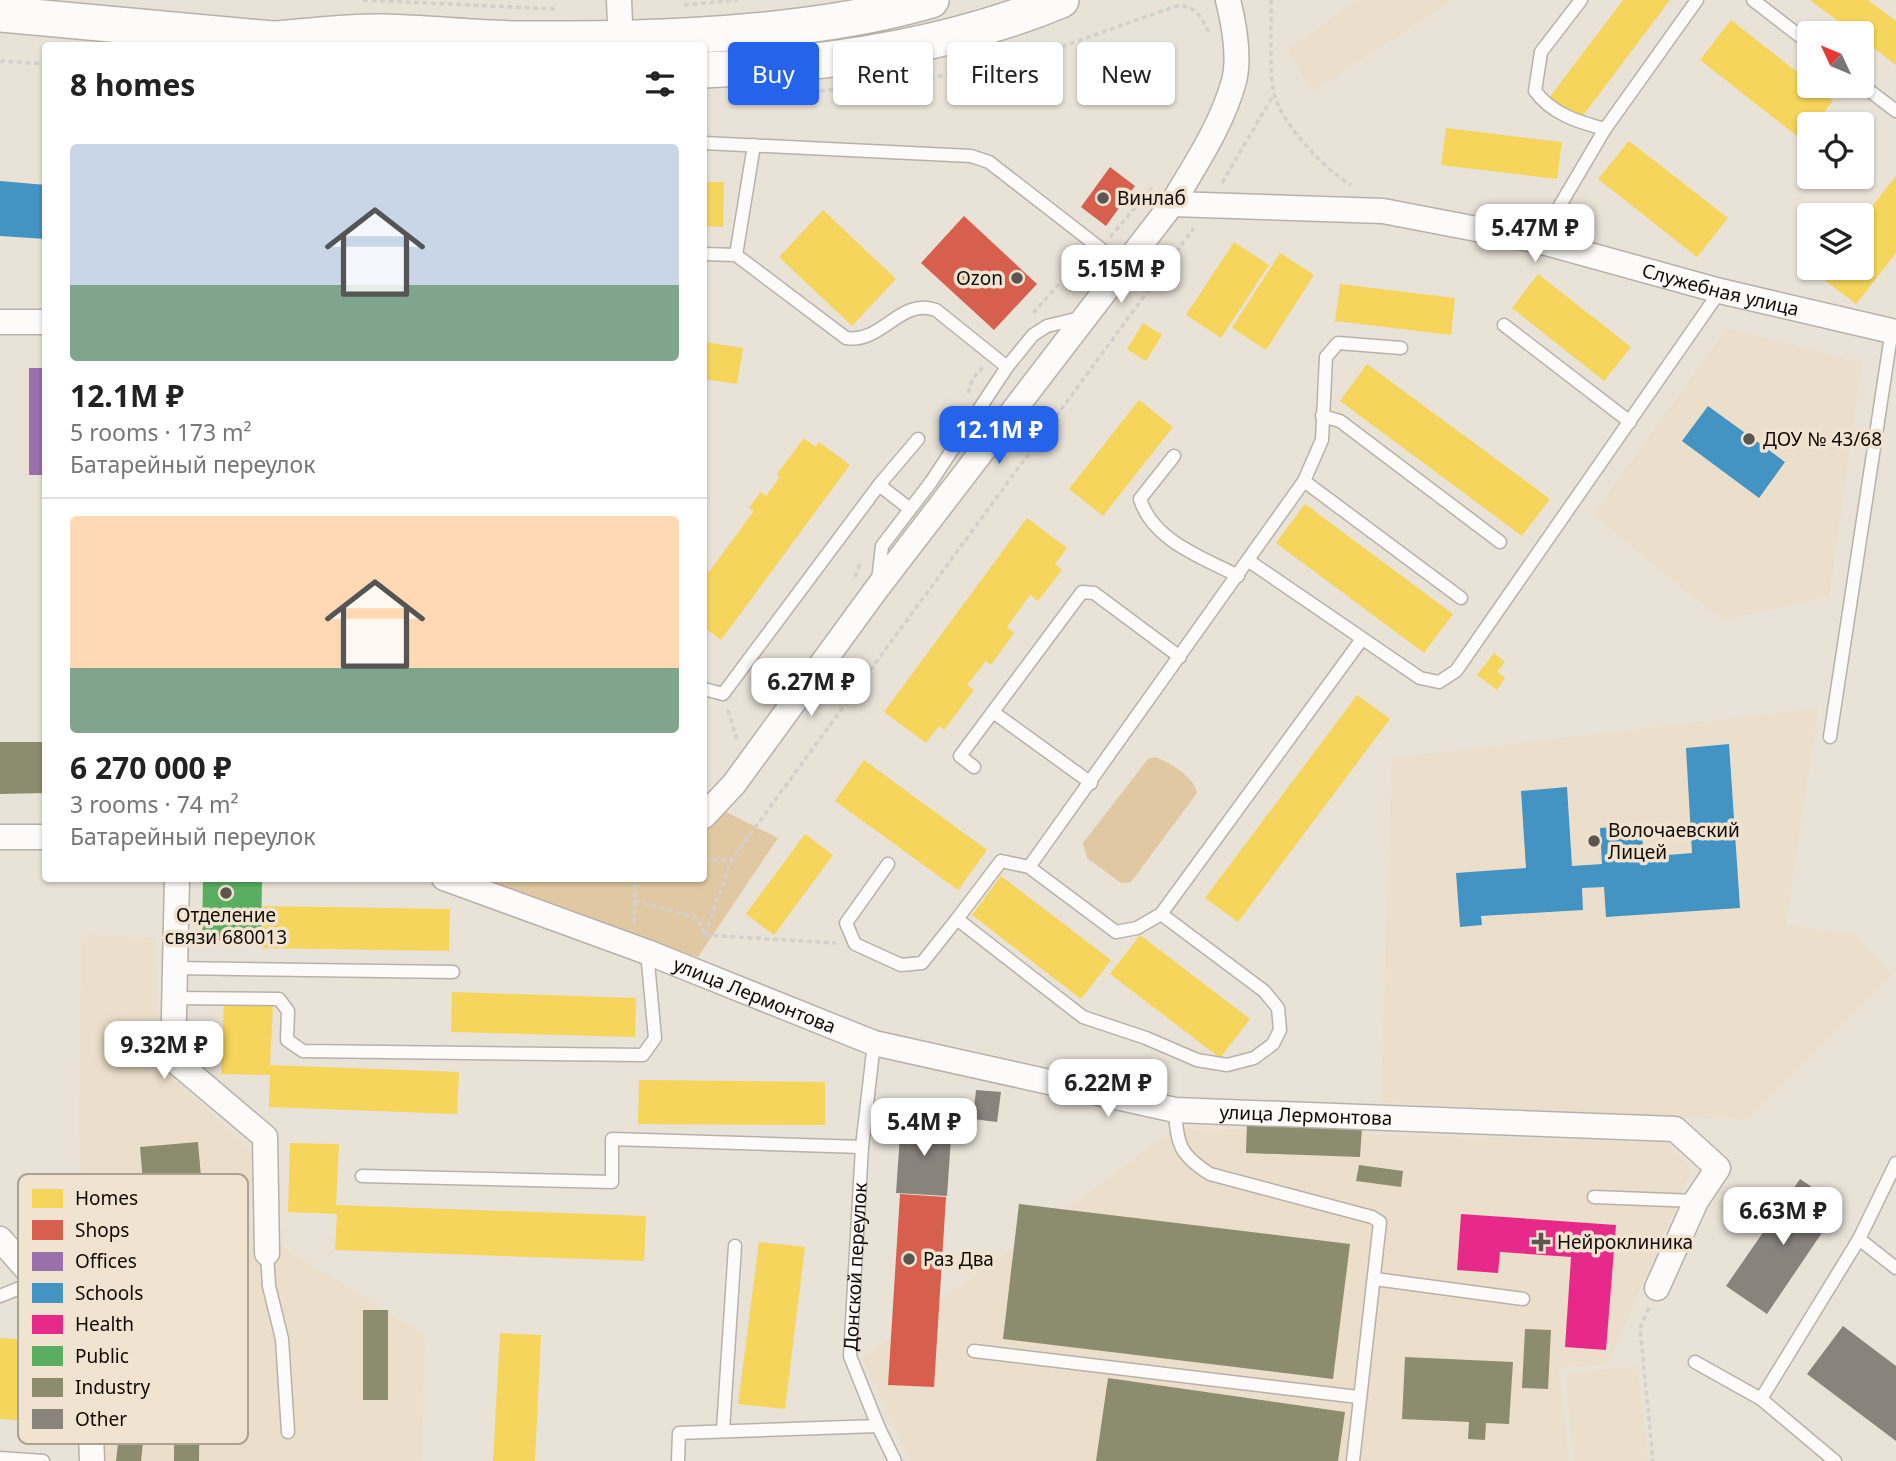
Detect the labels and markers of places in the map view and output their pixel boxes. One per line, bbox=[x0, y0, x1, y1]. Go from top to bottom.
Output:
place label: Винлаб bbox=[1117, 185, 1186, 211]
marker: Винлаб bbox=[1095, 190, 1111, 206]
pin: 5.47M ₽ bbox=[1470, 204, 1600, 264]
pin: 5.15M ₽ bbox=[1056, 246, 1186, 305]
place label: Ozon bbox=[956, 265, 1003, 291]
marker: Ozon bbox=[1009, 270, 1025, 286]
pin: 12.1M ₽ bbox=[934, 406, 1064, 466]
place label: ДОУ № 43/68 bbox=[1763, 426, 1882, 452]
marker: ДОУ № 43/68 bbox=[1741, 431, 1757, 447]
pin: 6.27M ₽ bbox=[746, 658, 876, 718]
place label: Волочаевский Лицей bbox=[1608, 817, 1740, 865]
marker: Волочаевский Лицей bbox=[1586, 833, 1602, 849]
marker: Отделение связи 680013 bbox=[218, 885, 234, 901]
place label: Отделение связи 680013 bbox=[165, 902, 287, 950]
pin: 9.32M ₽ bbox=[99, 1021, 229, 1081]
pin: 6.22M ₽ bbox=[1043, 1060, 1173, 1119]
pin: 5.4M ₽ bbox=[867, 1098, 981, 1158]
pin: 6.63M ₽ bbox=[1718, 1188, 1848, 1247]
place label: Нейроклиника bbox=[1557, 1229, 1693, 1255]
marker: Нейроклиника bbox=[1531, 1232, 1551, 1252]
place label: Раз Два bbox=[923, 1246, 994, 1272]
marker: Раз Два bbox=[901, 1251, 917, 1267]

